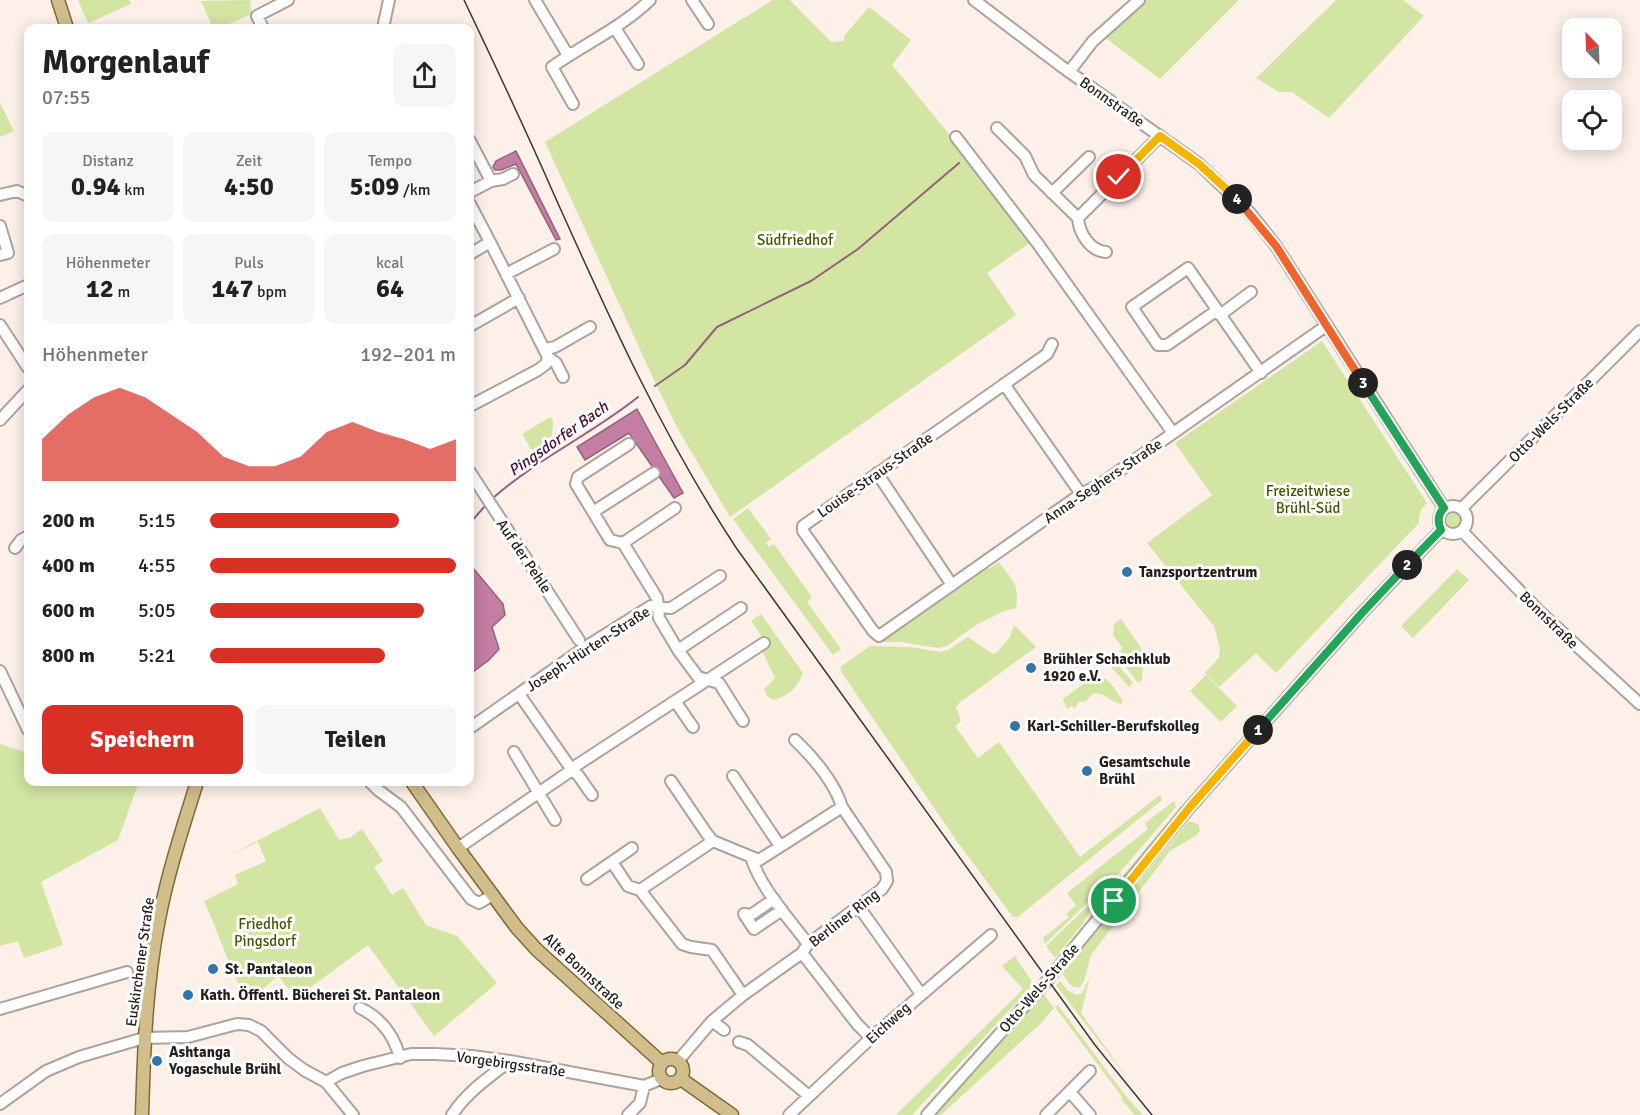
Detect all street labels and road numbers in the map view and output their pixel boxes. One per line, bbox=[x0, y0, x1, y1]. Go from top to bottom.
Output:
street label: Bonnstraße bbox=[1076, 73, 1148, 131]
street label: Otto-Wels-Straße bbox=[1505, 374, 1597, 466]
street label: Louise-Straus-Straße bbox=[814, 428, 936, 522]
street label: Anna-Seghers-Straße bbox=[1040, 435, 1166, 527]
street label: Auf der Pehle bbox=[493, 516, 555, 596]
street label: Bonnstraße bbox=[1516, 587, 1582, 653]
street label: Joseph-Hürten-Straße bbox=[523, 602, 653, 696]
street label: Berliner Ring bbox=[805, 885, 883, 951]
street label: Euskirchener Straße bbox=[122, 896, 158, 1028]
street label: Alte Bonnstraße bbox=[540, 929, 628, 1013]
street label: Otto-Wels-Straße bbox=[995, 940, 1083, 1036]
street label: Eichweg bbox=[862, 998, 914, 1048]
street label: Vorgebirgsstraße bbox=[455, 1047, 567, 1081]

